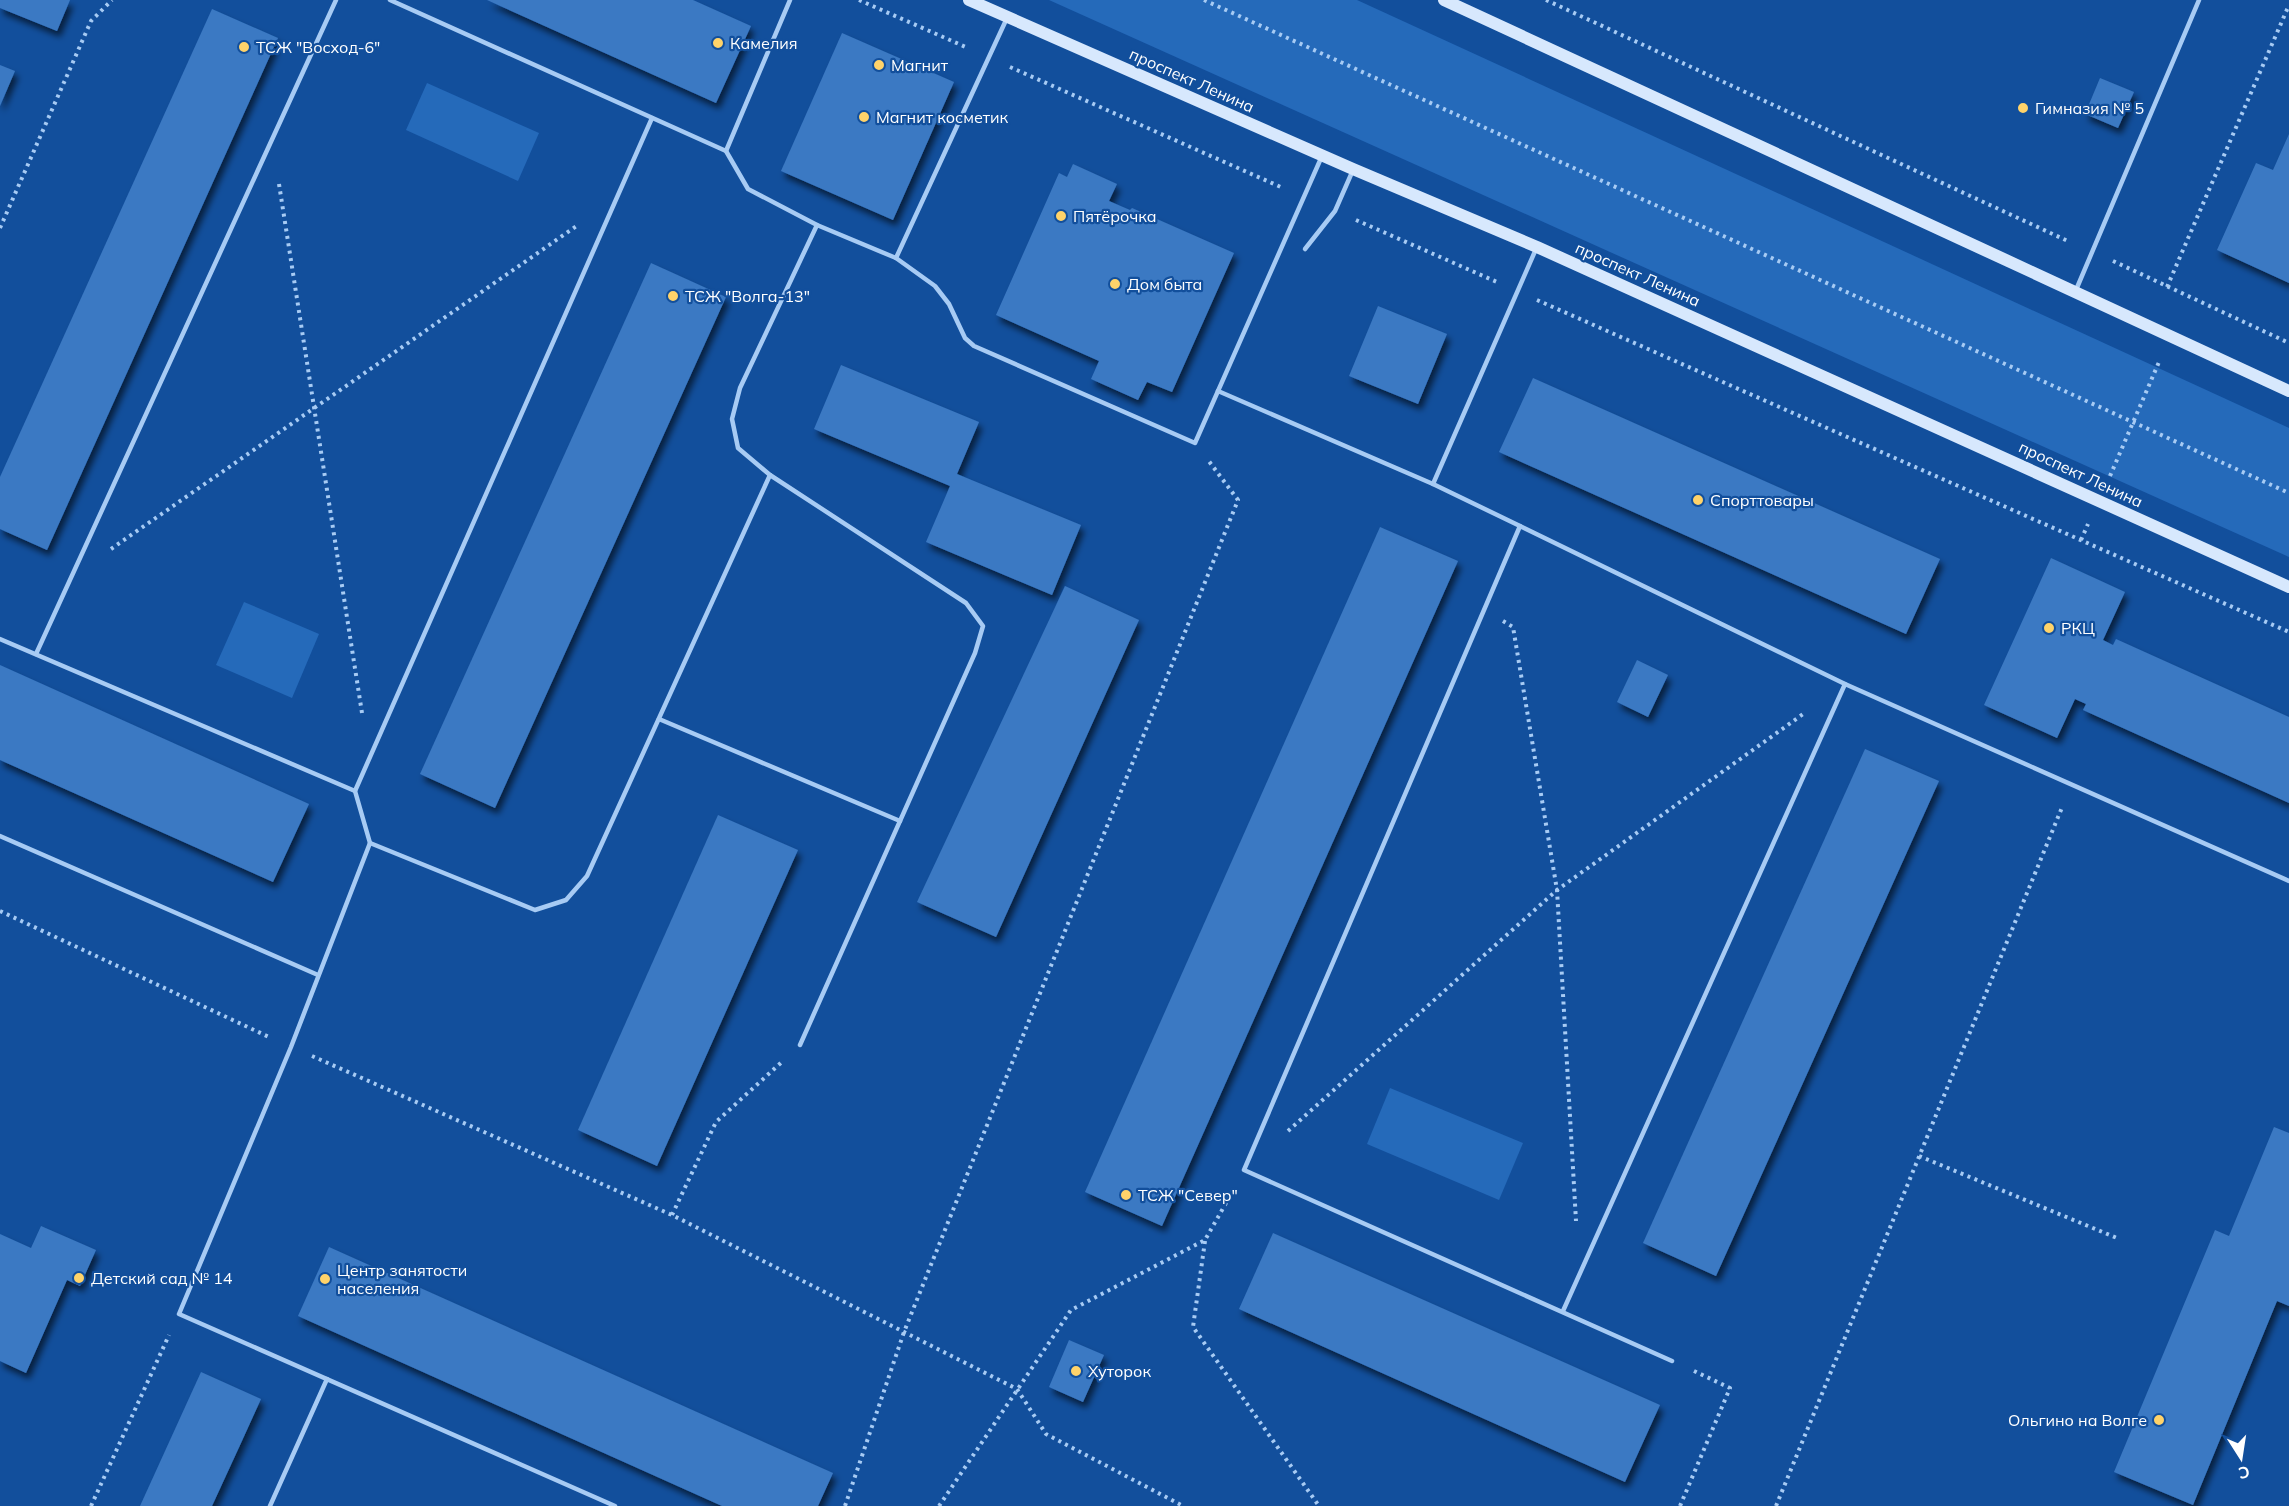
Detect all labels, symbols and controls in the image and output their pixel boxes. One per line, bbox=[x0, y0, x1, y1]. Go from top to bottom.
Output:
place label: Камелия bbox=[730, 33, 798, 53]
marker: Камелия bbox=[711, 36, 725, 50]
place label: ТСЖ "Восход-6" bbox=[256, 37, 380, 57]
marker: ТСЖ "Восход-6" bbox=[237, 40, 251, 54]
street label: проспект Ленина bbox=[1126, 43, 1258, 117]
place label: Магнит bbox=[891, 55, 949, 75]
marker: Магнит bbox=[872, 58, 886, 72]
place label: Гимназия № 5 bbox=[2035, 98, 2144, 118]
marker: Гимназия № 5 bbox=[2016, 101, 2030, 115]
place label: Магнит косметик bbox=[876, 107, 1009, 127]
marker: Магнит косметик bbox=[857, 110, 871, 124]
place label: Пятёрочка bbox=[1073, 206, 1157, 226]
marker: Пятёрочка bbox=[1054, 209, 1068, 223]
street label: проспект Ленина bbox=[1572, 237, 1704, 311]
place label: Дом быта bbox=[1127, 274, 1202, 294]
marker: Дом быта bbox=[1108, 277, 1122, 291]
place label: ТСЖ "Волга-13" bbox=[685, 286, 810, 306]
marker: ТСЖ "Волга-13" bbox=[666, 289, 680, 303]
street label: проспект Ленина bbox=[2016, 436, 2146, 512]
place label: Спорттовары bbox=[1710, 490, 1814, 510]
marker: Спорттовары bbox=[1691, 493, 1705, 507]
place label: РКЦ bbox=[2061, 618, 2095, 638]
marker: РКЦ bbox=[2042, 621, 2056, 635]
place label: ТСЖ "Север" bbox=[1138, 1185, 1238, 1205]
marker: ТСЖ "Север" bbox=[1119, 1188, 1133, 1202]
place label: Центр занятости населения bbox=[337, 1260, 467, 1298]
place label: Детский сад № 14 bbox=[91, 1268, 233, 1288]
marker: Детский сад № 14 bbox=[72, 1271, 86, 1285]
marker: Центр занятости населения bbox=[318, 1272, 332, 1286]
place label: Хуторок bbox=[1088, 1361, 1151, 1381]
marker: Хуторок bbox=[1069, 1364, 1083, 1378]
place label: Ольгино на Волге bbox=[2008, 1410, 2147, 1430]
marker: Ольгино на Волге bbox=[2152, 1413, 2166, 1427]
north arrow bbox=[2211, 1428, 2271, 1488]
text: С bbox=[2237, 1462, 2252, 1484]

